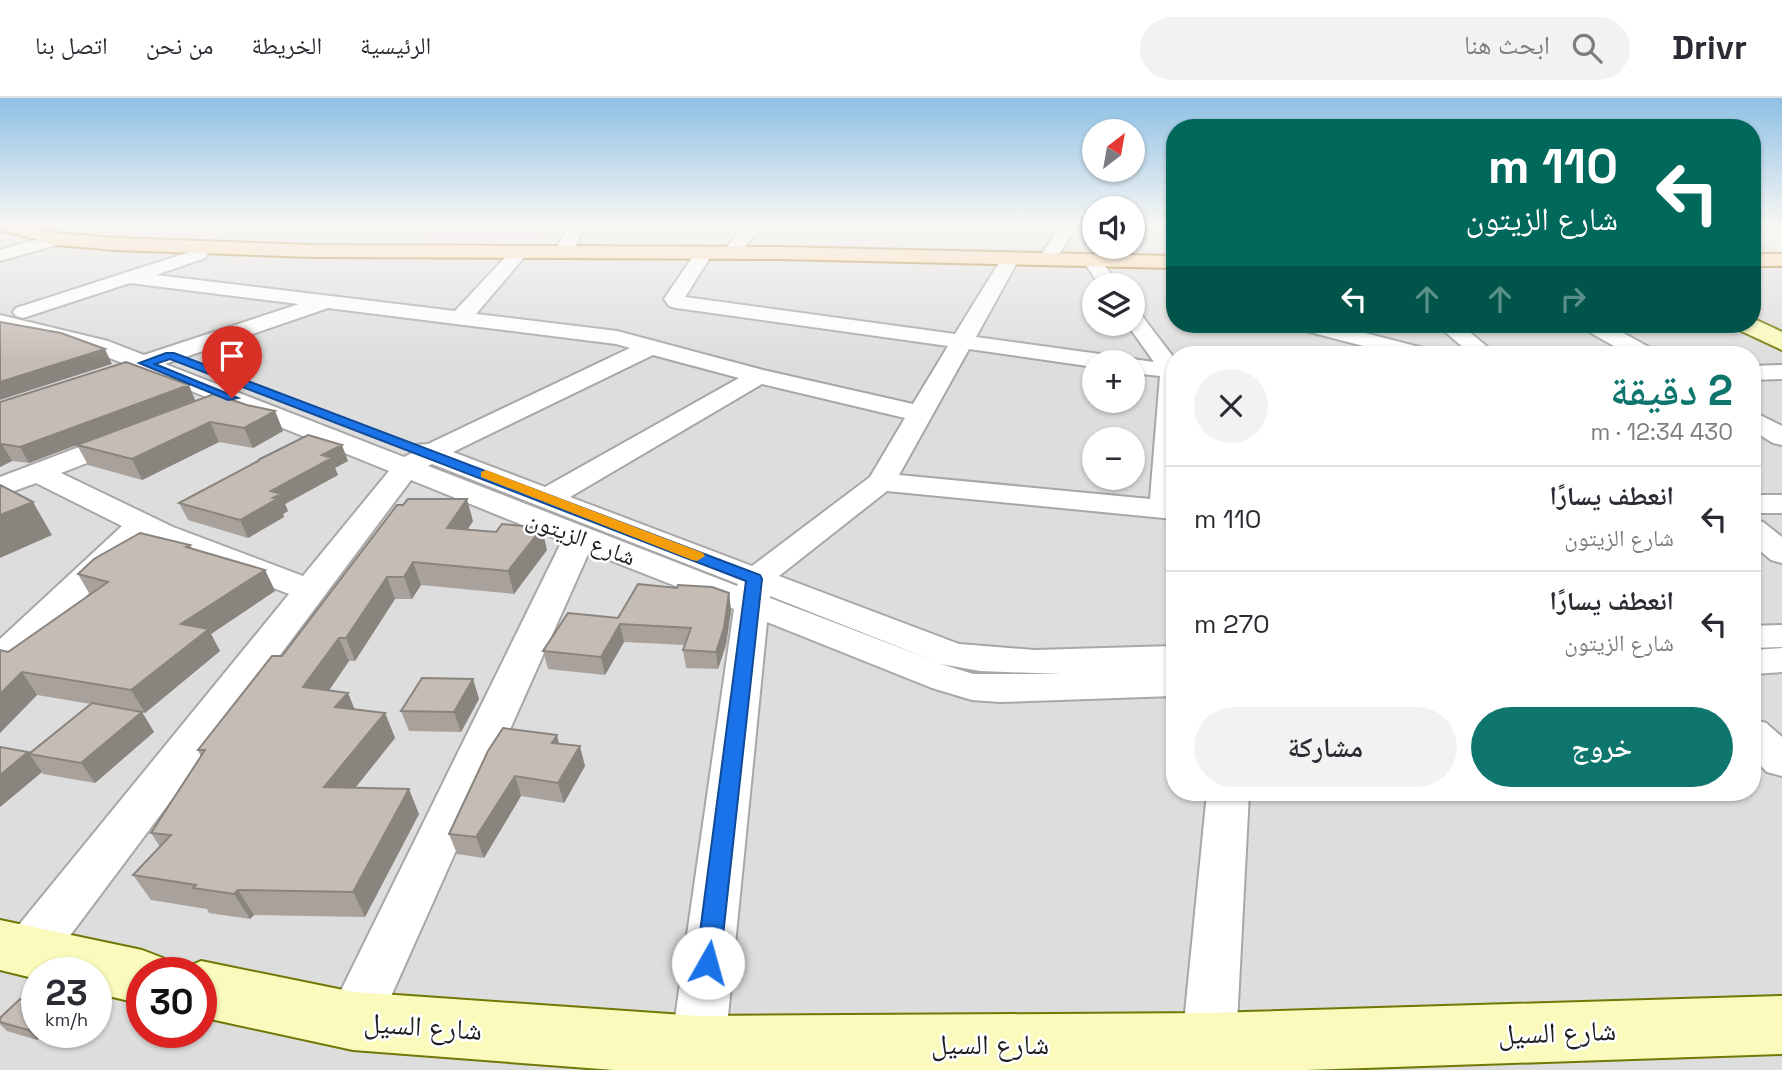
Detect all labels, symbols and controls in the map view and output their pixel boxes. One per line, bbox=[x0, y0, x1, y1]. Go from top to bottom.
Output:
search box bbox=[1140, 17, 1630, 80]
text: Drivr bbox=[1672, 27, 1747, 69]
text: ابحث هنا bbox=[1464, 28, 1550, 62]
icon: search bbox=[1568, 29, 1606, 67]
text: اتصل بنا bbox=[35, 30, 108, 61]
text: من نحن bbox=[146, 30, 213, 61]
text: الخريطة bbox=[251, 30, 322, 61]
text: الرئيسية bbox=[360, 30, 431, 61]
north arrow bbox=[1082, 119, 1144, 182]
map controls bbox=[1082, 119, 1145, 490]
text: 110 m bbox=[1488, 135, 1618, 197]
icon: left bbox=[1642, 147, 1733, 238]
button: sound bbox=[1082, 196, 1145, 259]
text: شارع الزيتون bbox=[1465, 199, 1618, 239]
button: layers bbox=[1082, 273, 1145, 336]
icon: left bbox=[1335, 280, 1373, 318]
icon: ahead bbox=[1408, 280, 1446, 318]
icon: ahead bbox=[1481, 280, 1519, 318]
icon: right bbox=[1554, 280, 1592, 318]
pin bbox=[202, 326, 262, 398]
icon: arrive bbox=[213, 337, 251, 375]
button: + bbox=[1082, 350, 1145, 413]
text: 2 دقيقة bbox=[1610, 364, 1733, 417]
button: close bbox=[1194, 369, 1268, 443]
text: 430 m · 12:34 bbox=[1591, 417, 1733, 447]
button: − bbox=[1082, 427, 1145, 490]
text: انعطف يسارًا bbox=[1550, 479, 1674, 513]
icon: left bbox=[1695, 500, 1733, 538]
text: 110 m bbox=[1194, 502, 1261, 536]
street label: شارع الزيتون bbox=[522, 503, 640, 573]
text: شارع الزيتون bbox=[1564, 523, 1674, 553]
text: انعطف يسارًا bbox=[1550, 584, 1674, 618]
icon: left bbox=[1695, 605, 1733, 643]
text: 270 m bbox=[1194, 607, 1270, 641]
text: شارع الزيتون bbox=[1564, 628, 1674, 658]
button: مشاركة bbox=[1194, 707, 1457, 787]
button: خروج bbox=[1471, 707, 1733, 787]
position arrow bbox=[671, 926, 745, 1000]
speed limit sign: 30 bbox=[126, 957, 217, 1048]
text: 23 bbox=[45, 971, 88, 1015]
street label: شارع السيل bbox=[363, 1004, 483, 1048]
text: km/h bbox=[45, 1008, 88, 1031]
street label: شارع السيل bbox=[1497, 1012, 1617, 1052]
street label: شارع السيل bbox=[931, 1026, 1049, 1062]

